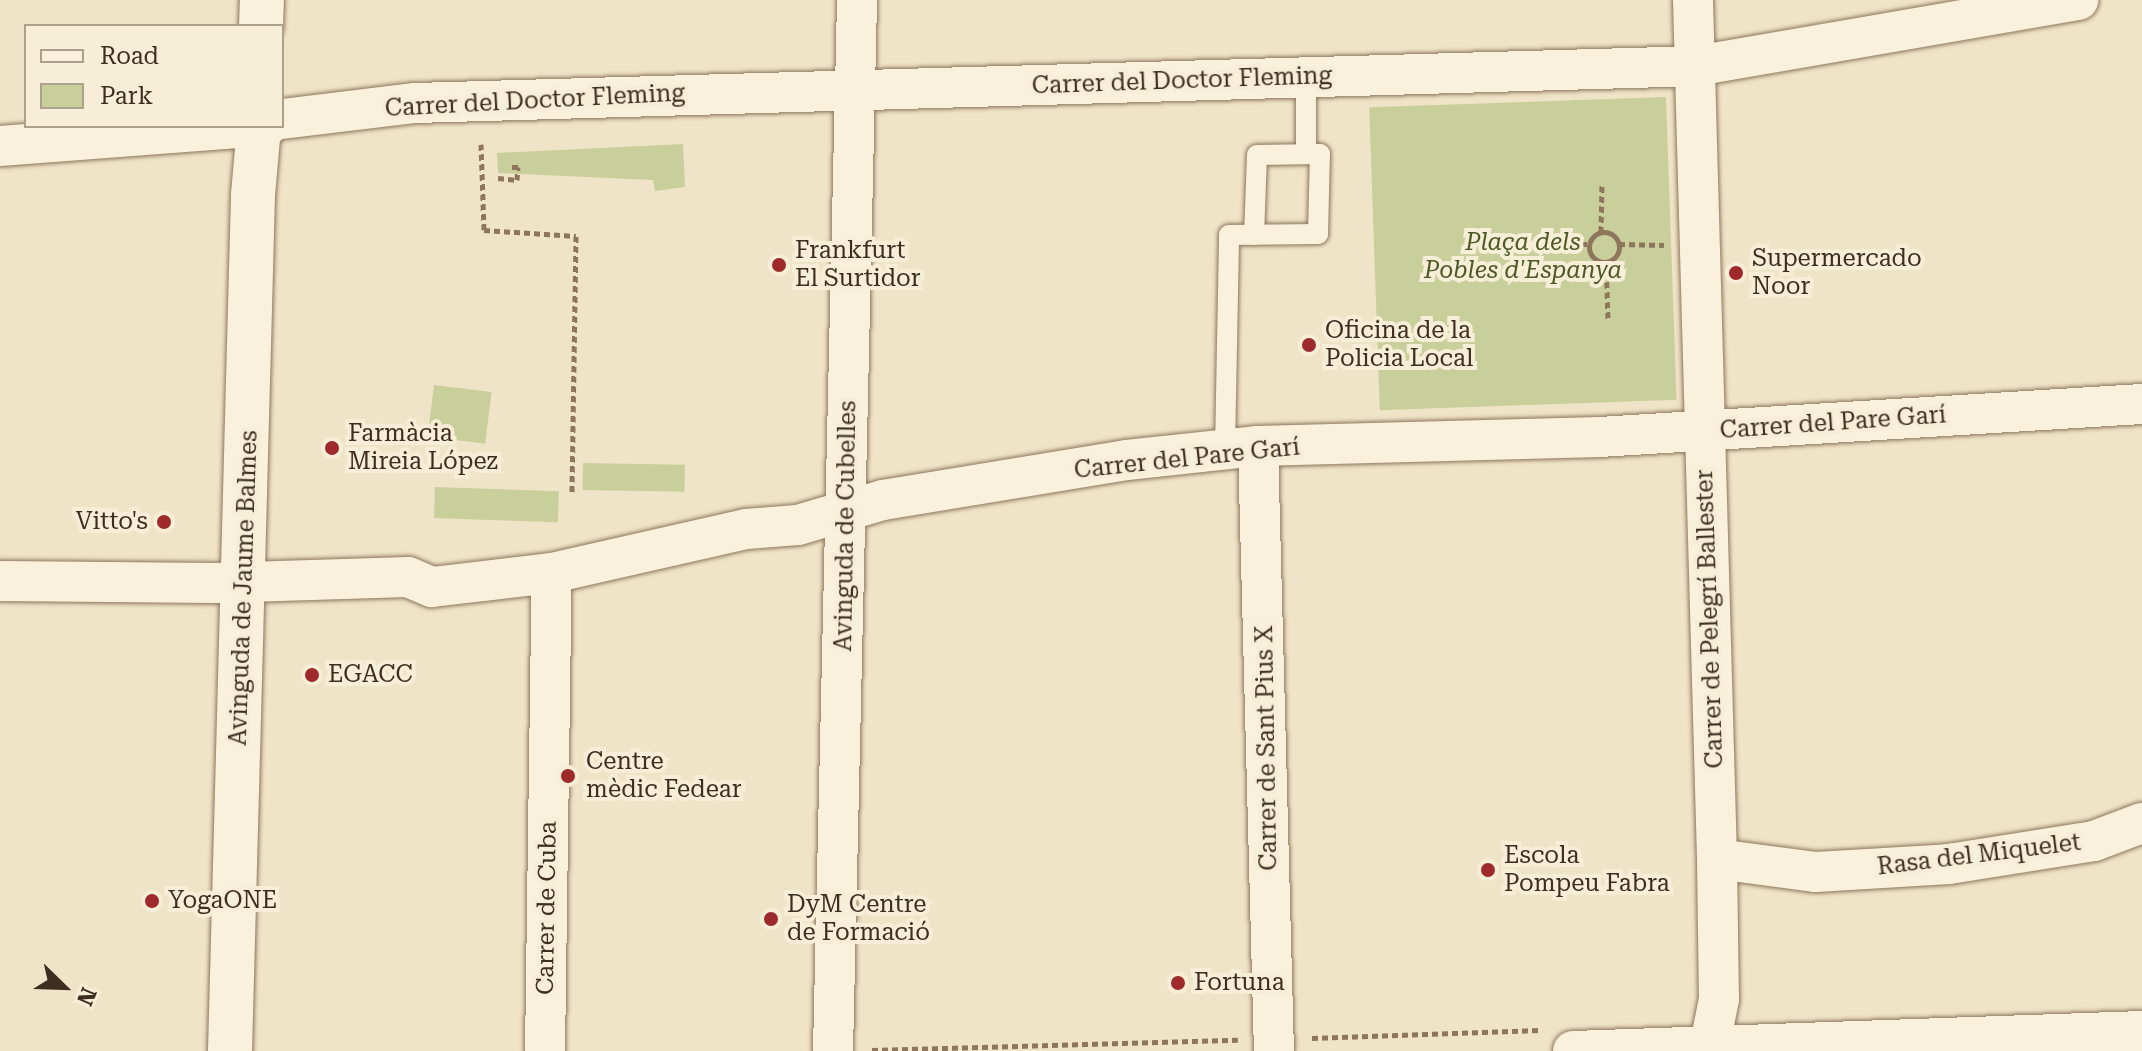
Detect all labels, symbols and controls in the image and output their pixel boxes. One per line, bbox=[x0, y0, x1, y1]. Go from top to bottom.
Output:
legend bbox=[24, 24, 284, 128]
text: Road bbox=[100, 42, 159, 70]
street label: Carrer del Doctor Fleming bbox=[1031, 61, 1333, 101]
street label: Carrer del Doctor Fleming bbox=[384, 79, 686, 123]
text: Park bbox=[100, 82, 153, 110]
park label: Plaça dels Pobles d'Espanya bbox=[1424, 229, 1622, 285]
place label: Frankfurt El Surtidor bbox=[795, 237, 921, 293]
place label: Supermercado Noor bbox=[1752, 245, 1922, 301]
marker: Frankfurt El Surtidor bbox=[770, 256, 788, 274]
marker: Supermercado Noor bbox=[1727, 264, 1745, 282]
place label: Oficina de la Policia Local bbox=[1325, 317, 1473, 373]
marker: Oficina de la Policia Local bbox=[1300, 336, 1318, 354]
street label: Avinguda de Cubelles bbox=[829, 400, 863, 652]
street label: Carrer del Pare Garí bbox=[1719, 401, 1947, 445]
place label: Farmàcia Mireia López bbox=[348, 420, 498, 476]
street label: Avinguda de Jaume Balmes bbox=[224, 430, 264, 746]
street label: Carrer del Pare Garí bbox=[1073, 433, 1301, 485]
marker: Farmàcia Mireia López bbox=[323, 439, 341, 457]
street label: Carrer de Pelegrí Ballester bbox=[1690, 469, 1730, 769]
place label: Vitto's bbox=[76, 508, 148, 536]
marker: Vitto's bbox=[155, 513, 173, 531]
street label: Carrer de Sant Pius X bbox=[1250, 625, 1284, 871]
place label: EGACC bbox=[328, 661, 413, 689]
marker: EGACC bbox=[303, 666, 321, 684]
place label: Centre mèdic Fedear bbox=[586, 748, 742, 804]
marker: Centre mèdic Fedear bbox=[557, 765, 579, 787]
street label: Carrer de Cuba bbox=[531, 821, 563, 995]
street label: Rasa del Miquelet bbox=[1876, 828, 2082, 882]
place label: Escola Pompeu Fabra bbox=[1504, 842, 1670, 898]
marker: Escola Pompeu Fabra bbox=[1479, 861, 1497, 879]
place label: YogaONE bbox=[168, 887, 277, 915]
place label: DyM Centre de Formació bbox=[787, 891, 930, 947]
marker: YogaONE bbox=[143, 892, 161, 910]
marker: DyM Centre de Formació bbox=[762, 910, 780, 928]
north arrow bbox=[24, 947, 104, 1027]
place label: Fortuna bbox=[1194, 969, 1285, 997]
marker: Fortuna bbox=[1169, 974, 1187, 992]
text: N bbox=[72, 984, 101, 1009]

